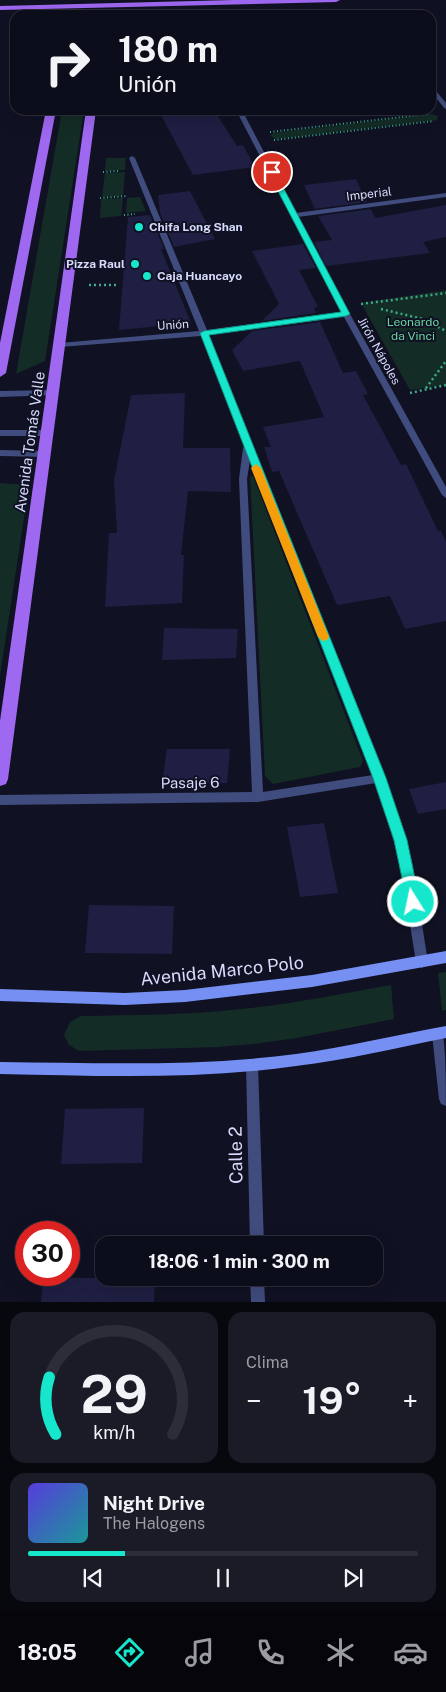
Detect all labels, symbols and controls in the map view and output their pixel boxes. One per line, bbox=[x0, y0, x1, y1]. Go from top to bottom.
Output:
text: 180 m bbox=[118, 29, 218, 70]
icon: right bbox=[35, 30, 100, 95]
text: Unión bbox=[118, 71, 177, 97]
pin bbox=[251, 151, 293, 193]
icon: arrive bbox=[258, 158, 286, 186]
street label: Imperial bbox=[345, 184, 393, 204]
place label: Chifa Long Shan bbox=[149, 220, 243, 234]
marker: Chifa Long Shan bbox=[133, 221, 145, 233]
place label: Pizza Raul bbox=[66, 257, 125, 271]
marker: Pizza Raul bbox=[129, 258, 141, 270]
place label: Caja Huancayo bbox=[157, 269, 242, 283]
marker: Caja Huancayo bbox=[141, 270, 153, 282]
street label: Jirón Nápoles bbox=[355, 315, 403, 387]
park label: Leonardo da Vinci bbox=[387, 315, 439, 343]
street label: Unión bbox=[157, 317, 190, 333]
street label: Avenida Tomás Valle bbox=[11, 370, 48, 513]
street label: Pasaje 6 bbox=[160, 773, 220, 792]
position arrow bbox=[386, 875, 438, 927]
street label: Avenida Marco Polo bbox=[139, 951, 305, 990]
street label: Calle 2 bbox=[224, 1126, 247, 1184]
speed limit sign: 30 bbox=[15, 1221, 80, 1286]
text: 18:06 · 1 min · 300 m bbox=[148, 1250, 330, 1272]
text: Clima bbox=[246, 1353, 289, 1372]
text: 29 bbox=[80, 1364, 148, 1425]
text: 19° bbox=[302, 1378, 362, 1423]
text: − bbox=[246, 1384, 262, 1417]
text: + bbox=[402, 1384, 418, 1417]
text: km/h bbox=[93, 1422, 135, 1443]
text: Night Drive bbox=[103, 1492, 205, 1514]
text: The Halogens bbox=[103, 1514, 205, 1533]
icon: previous bbox=[79, 1564, 107, 1592]
icon: pause bbox=[209, 1564, 237, 1592]
icon: next bbox=[339, 1564, 367, 1592]
icon: directions bbox=[112, 1635, 147, 1670]
icon: music bbox=[182, 1635, 217, 1670]
icon: phone bbox=[253, 1635, 288, 1670]
icon: climate bbox=[323, 1635, 358, 1670]
icon: car bbox=[393, 1635, 428, 1670]
text: 18:05 bbox=[18, 1639, 77, 1665]

